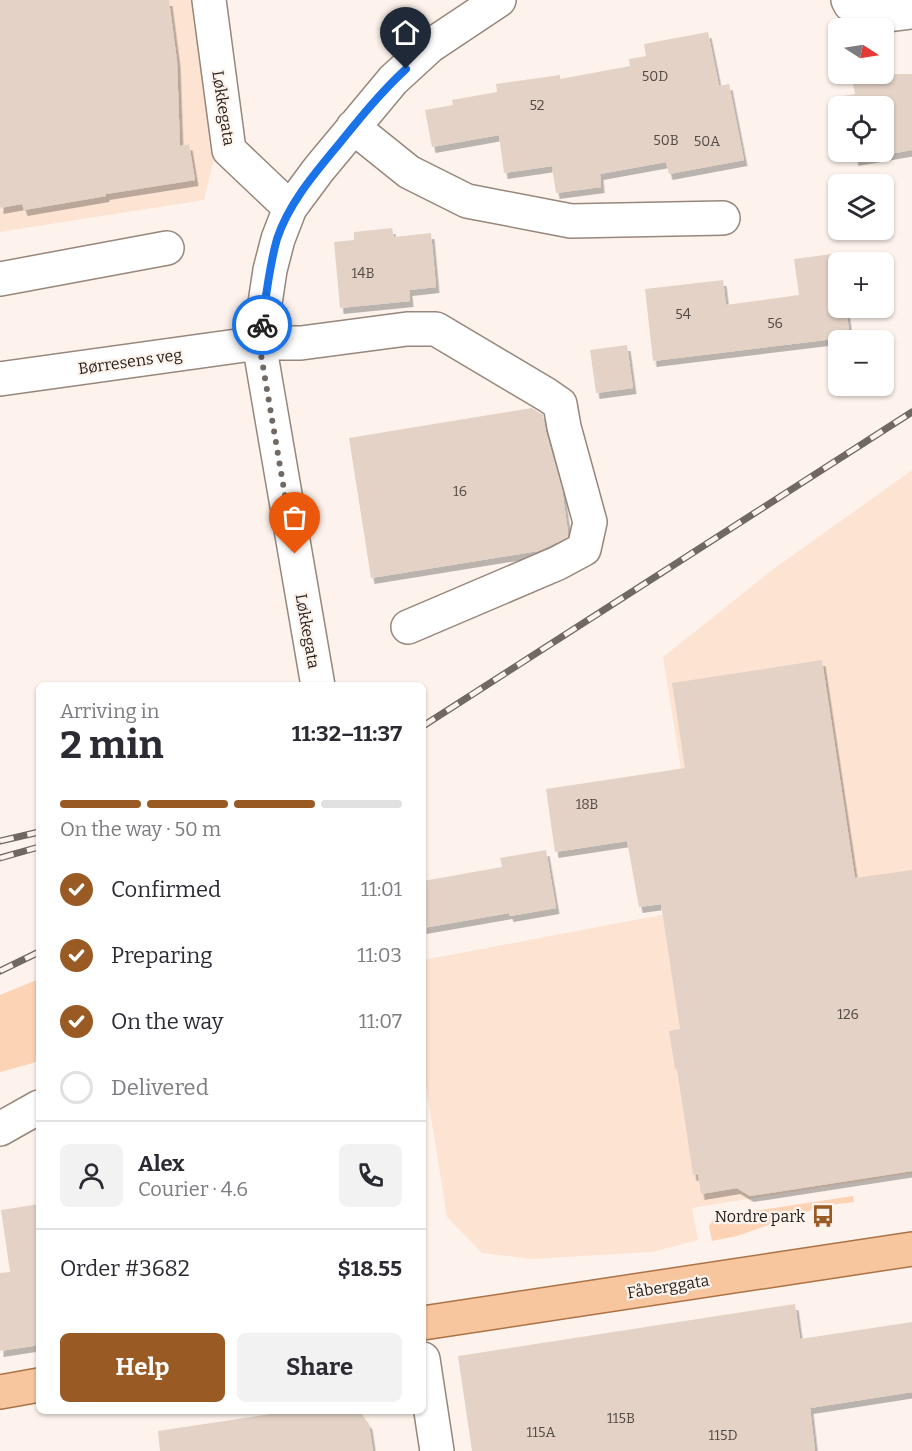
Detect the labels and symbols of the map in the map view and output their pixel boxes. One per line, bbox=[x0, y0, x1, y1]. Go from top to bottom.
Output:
pin bbox=[380, 7, 431, 69]
north arrow bbox=[828, 18, 894, 84]
house number: 50D bbox=[642, 68, 668, 85]
street label: Løkkegata bbox=[208, 69, 239, 147]
house number: 52 bbox=[530, 97, 544, 114]
house number: 50B bbox=[653, 132, 679, 149]
house number: 50A bbox=[694, 133, 720, 150]
house number: 14B bbox=[352, 265, 374, 282]
courier bbox=[232, 295, 292, 355]
house number: 54 bbox=[675, 306, 691, 323]
house number: 56 bbox=[767, 315, 783, 332]
street label: Børresens veg bbox=[77, 345, 183, 378]
house number: 16 bbox=[453, 483, 467, 500]
pin bbox=[269, 492, 320, 554]
street label: Løkkegata bbox=[292, 592, 323, 670]
house number: 18B bbox=[576, 796, 598, 813]
house number: 126 bbox=[837, 1006, 859, 1023]
bus stop icon: Nordre park bbox=[810, 1203, 836, 1229]
place label: Nordre park bbox=[714, 1207, 805, 1226]
street label: Fåberggata bbox=[626, 1271, 711, 1302]
house number: 115B bbox=[607, 1410, 635, 1427]
house number: 115A bbox=[527, 1424, 555, 1441]
house number: 115D bbox=[709, 1427, 737, 1444]

